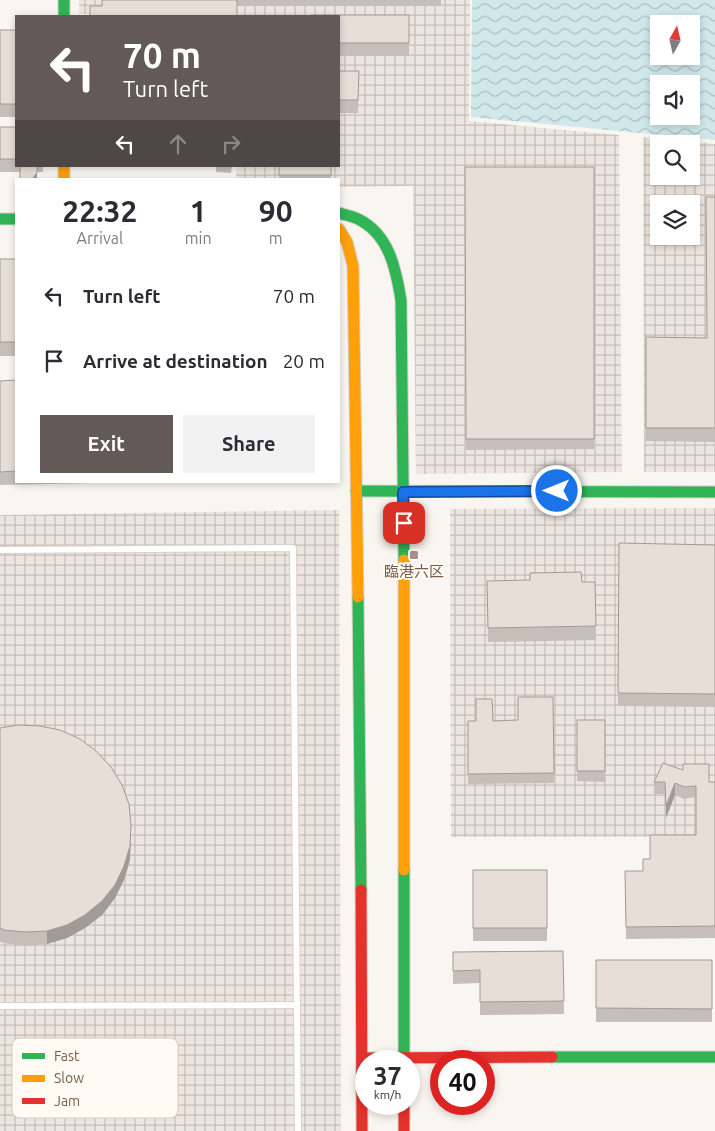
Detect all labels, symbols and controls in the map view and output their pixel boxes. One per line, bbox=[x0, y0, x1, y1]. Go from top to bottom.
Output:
north arrow bbox=[650, 15, 700, 65]
map controls bbox=[650, 15, 700, 245]
icon: left bbox=[40, 35, 105, 100]
text: 70 m bbox=[123, 35, 201, 75]
button: sound bbox=[650, 75, 700, 125]
text: Turn left bbox=[123, 76, 208, 101]
icon: left bbox=[111, 130, 139, 158]
icon: ahead bbox=[164, 130, 192, 158]
icon: right bbox=[217, 130, 245, 158]
button: search bbox=[650, 135, 700, 185]
text: 22:32 bbox=[62, 194, 137, 228]
text: 1 bbox=[190, 194, 207, 228]
text: 90 bbox=[259, 194, 293, 228]
button: layers bbox=[650, 195, 700, 245]
text: Arrival bbox=[77, 229, 123, 247]
text: min bbox=[185, 229, 212, 247]
text: m bbox=[269, 229, 283, 247]
icon: left bbox=[40, 282, 68, 310]
text: Turn left bbox=[83, 285, 161, 307]
text: 70 m bbox=[273, 285, 315, 307]
icon: arrive bbox=[40, 347, 68, 375]
text: Arrive at destination bbox=[83, 350, 268, 372]
text: 20 m bbox=[283, 350, 325, 372]
button: Exit bbox=[40, 415, 173, 473]
button: Share bbox=[183, 415, 315, 473]
position arrow bbox=[530, 464, 582, 516]
pin bbox=[383, 502, 425, 544]
icon: arrive bbox=[390, 509, 418, 537]
marker: 臨港六区 bbox=[408, 549, 420, 561]
place label: 臨港六区 bbox=[384, 563, 444, 580]
legend bbox=[12, 1038, 178, 1118]
text: Fast bbox=[54, 1048, 80, 1064]
speed limit sign: 40 bbox=[430, 1050, 495, 1115]
text: 37 bbox=[373, 1062, 402, 1090]
text: Slow bbox=[54, 1070, 84, 1086]
text: km/h bbox=[374, 1088, 401, 1101]
text: Jam bbox=[54, 1093, 80, 1109]

